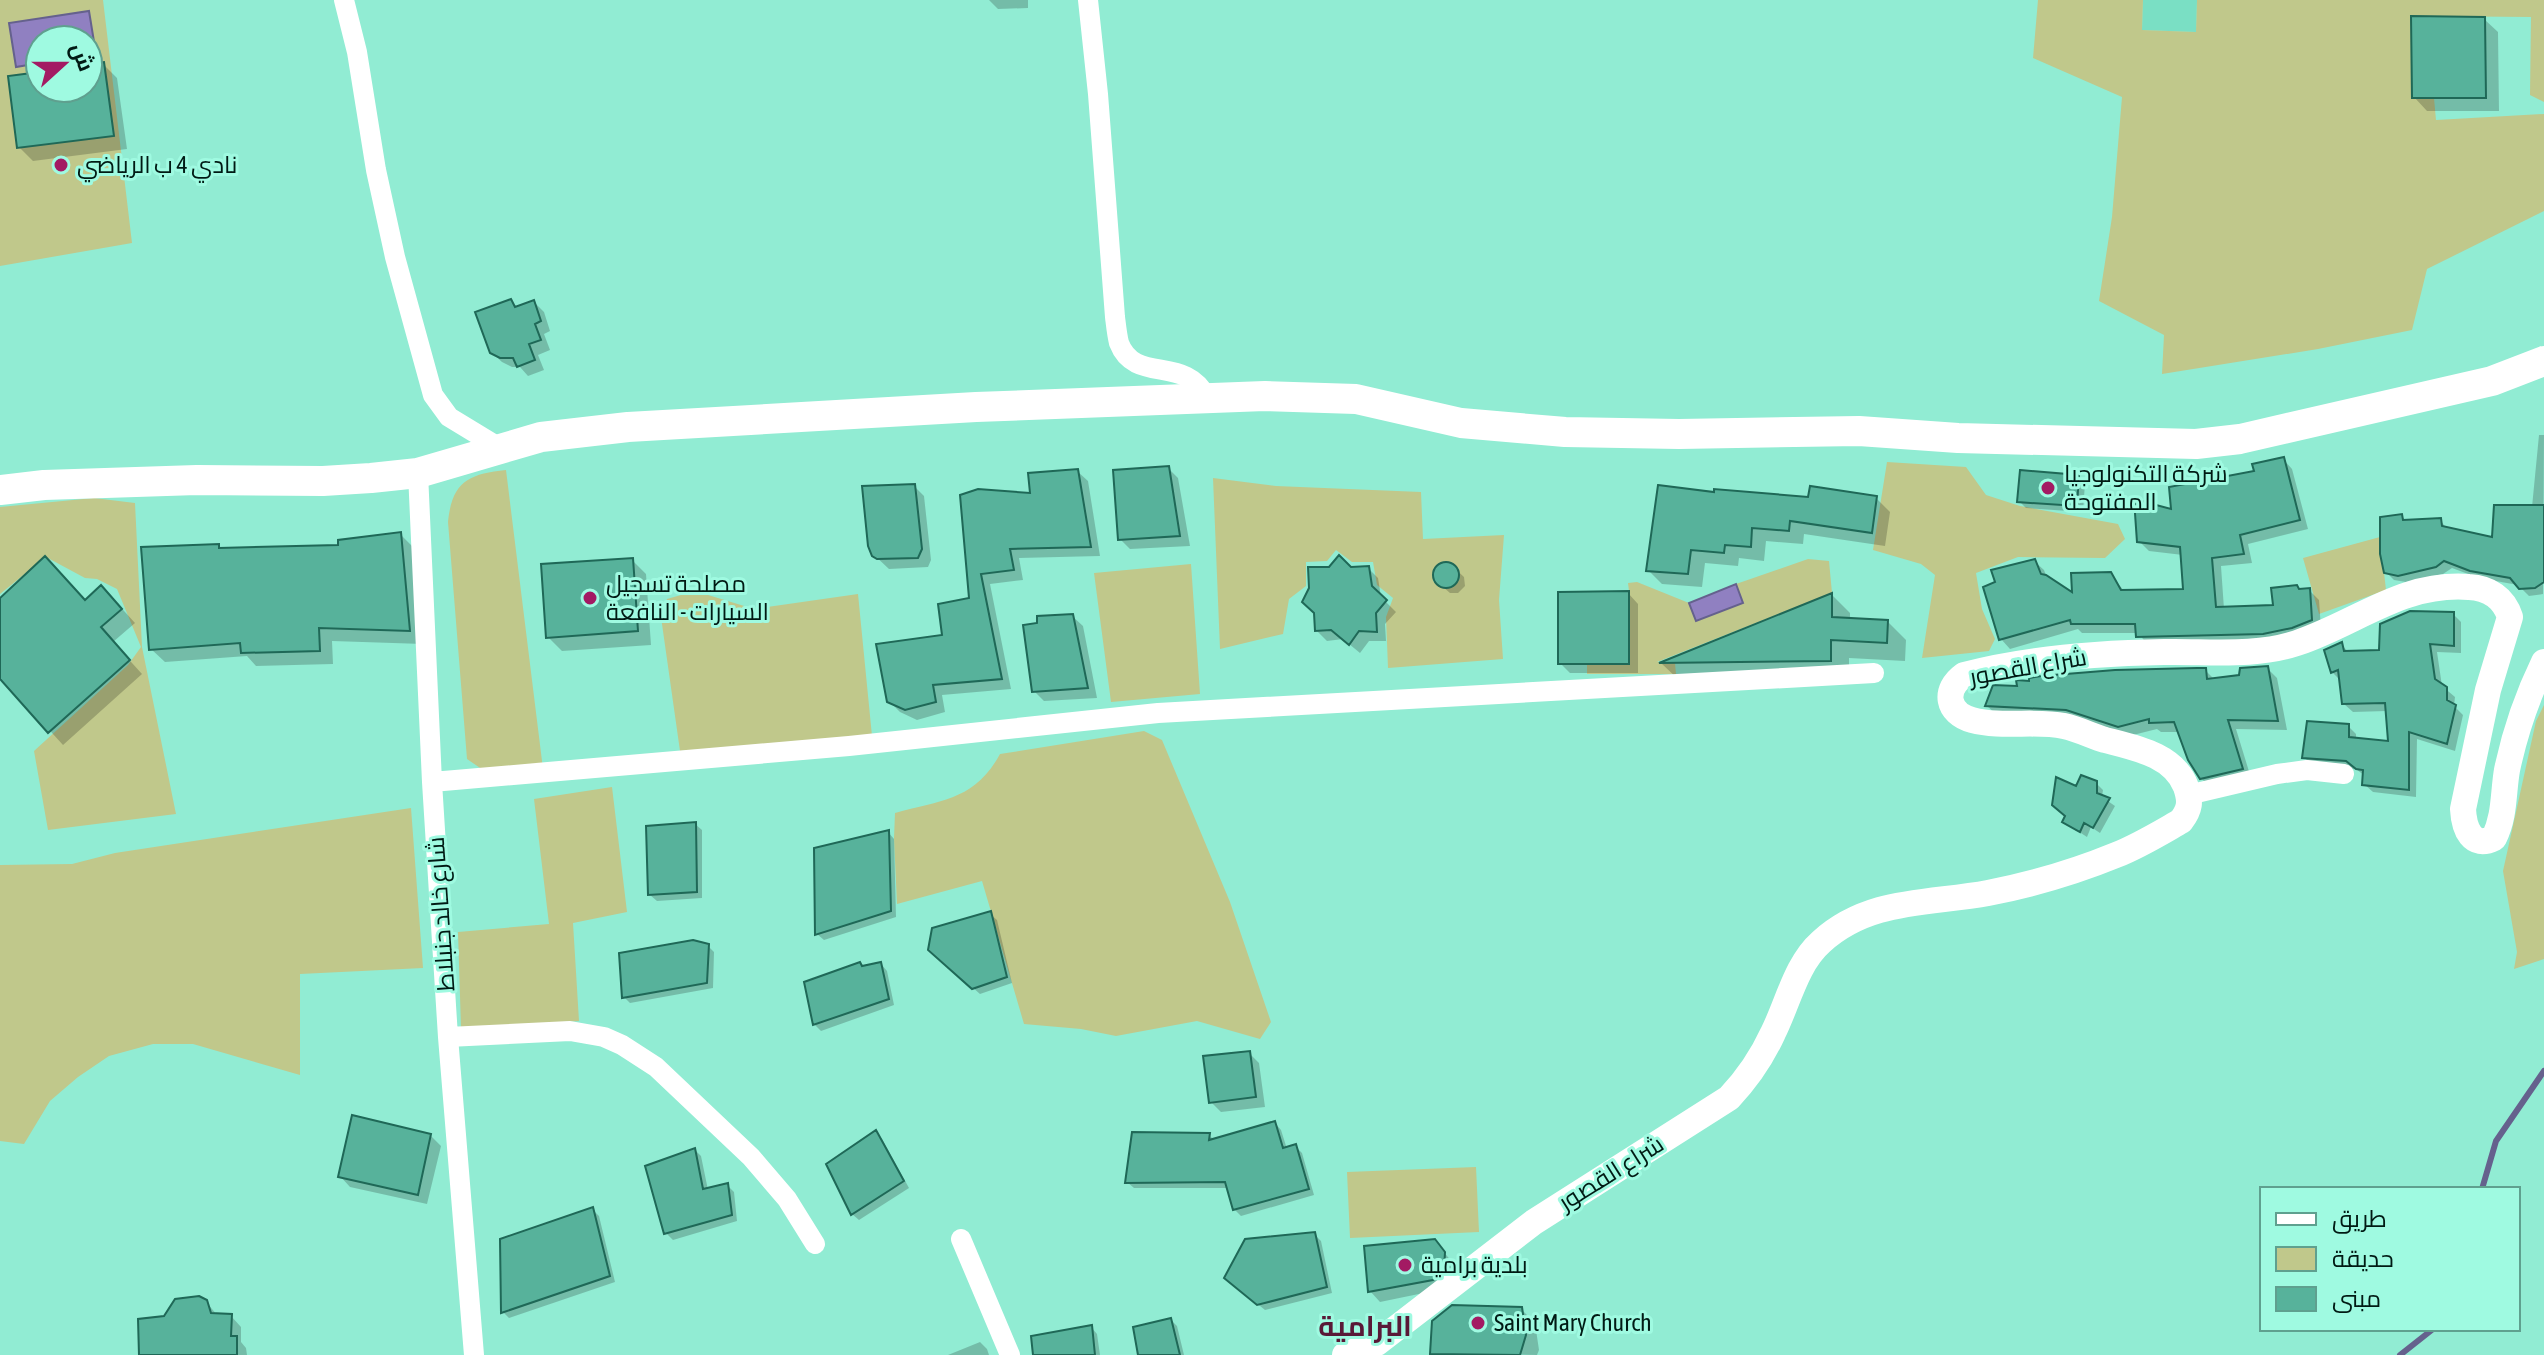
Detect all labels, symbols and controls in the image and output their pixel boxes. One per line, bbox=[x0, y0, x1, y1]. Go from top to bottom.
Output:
north arrow bbox=[24, 24, 104, 104]
text: ش bbox=[65, 39, 100, 75]
place label: نادي 4 ب الرياضي bbox=[77, 151, 238, 183]
marker: نادي 4 ب الرياضي bbox=[52, 156, 70, 174]
place label: شركة التكنولوجيا المفتوحة bbox=[2064, 460, 2228, 515]
marker: شركة التكنولوجيا المفتوحة bbox=[2039, 479, 2057, 497]
place label: مصلحة تسجيل السيارات - النافعة bbox=[606, 570, 769, 625]
marker: مصلحة تسجيل السيارات - النافعة bbox=[581, 589, 599, 607]
street label: شراع القصور bbox=[1965, 643, 2089, 693]
street label: شارع خالد جنبلاط bbox=[422, 836, 462, 992]
street label: شراع القصور bbox=[1552, 1130, 1670, 1219]
legend bbox=[2260, 1187, 2520, 1331]
text: طريق bbox=[2332, 1205, 2387, 1234]
text: حديقة bbox=[2332, 1245, 2394, 1272]
place label: بلدية برامية bbox=[1421, 1251, 1528, 1278]
marker: بلدية برامية bbox=[1396, 1256, 1414, 1274]
text: مبنى bbox=[2332, 1285, 2381, 1313]
place label: Saint Mary Church bbox=[1494, 1309, 1652, 1336]
district label: البرامية bbox=[1318, 1310, 1412, 1343]
marker: Saint Mary Church bbox=[1469, 1314, 1487, 1332]

